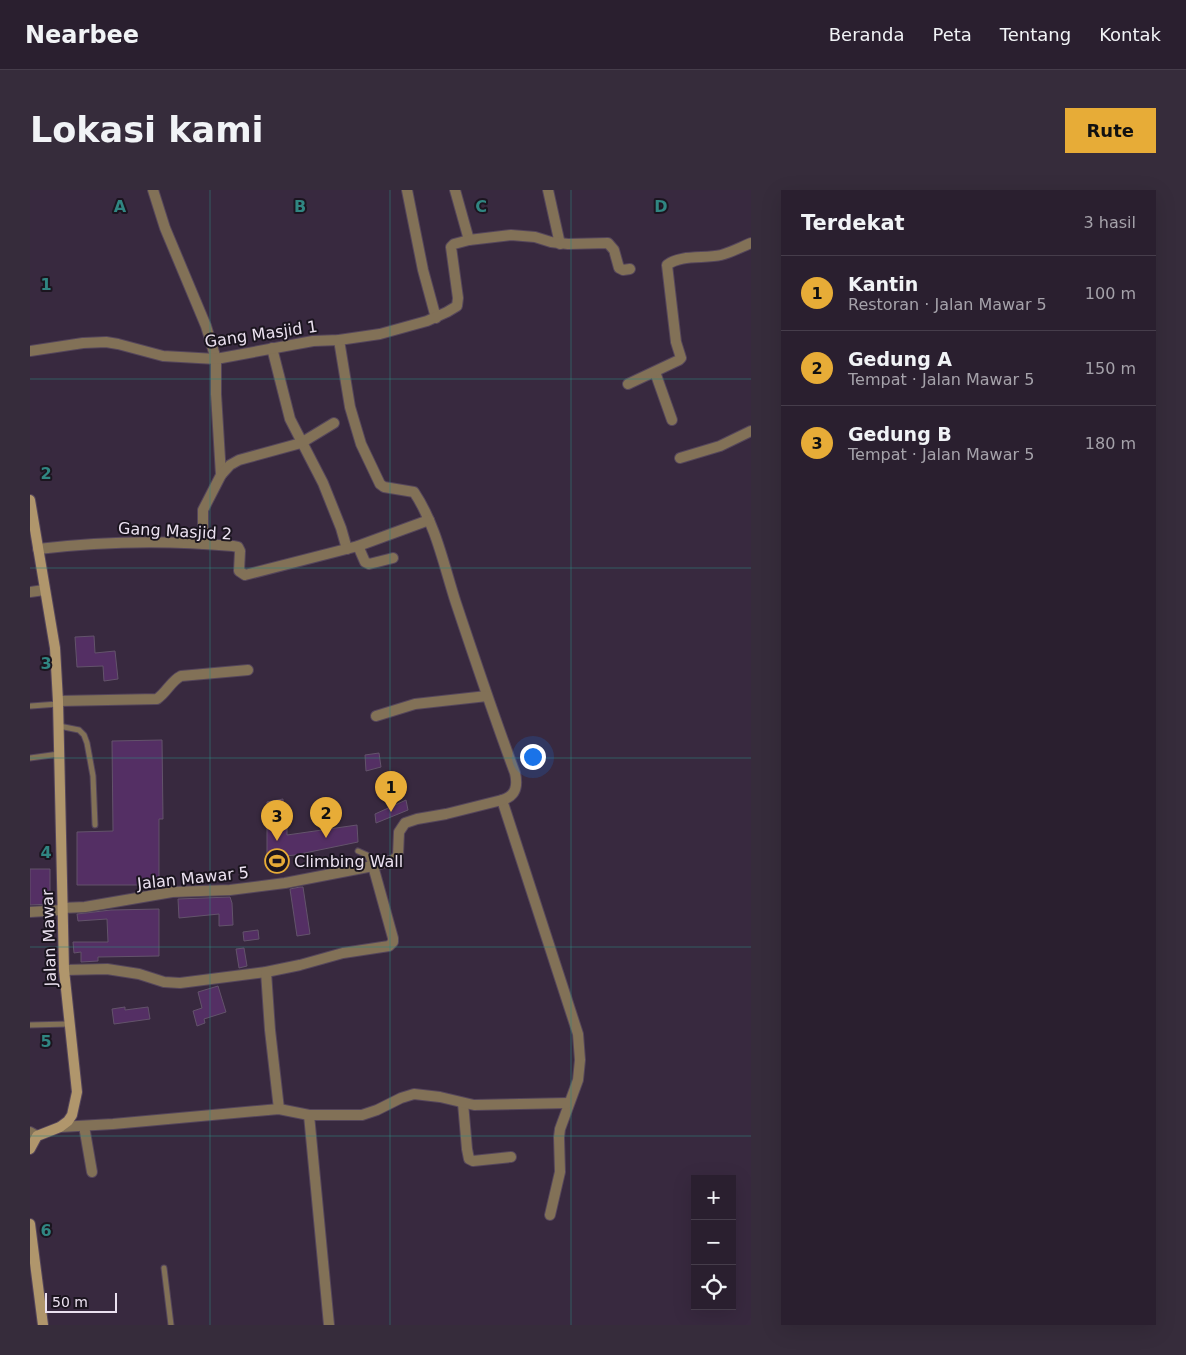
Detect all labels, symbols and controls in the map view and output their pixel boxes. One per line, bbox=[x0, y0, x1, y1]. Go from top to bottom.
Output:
text: Nearbee bbox=[25, 21, 139, 49]
text: Beranda bbox=[829, 24, 904, 45]
text: Peta bbox=[932, 24, 972, 45]
text: Tentang bbox=[1000, 24, 1071, 45]
text: Kontak bbox=[1099, 24, 1161, 45]
button: Rute bbox=[1065, 108, 1156, 153]
text: Lokasi kami bbox=[30, 110, 264, 150]
text: A bbox=[114, 197, 127, 216]
text: B bbox=[294, 197, 306, 216]
text: C bbox=[475, 197, 487, 216]
text: D bbox=[654, 197, 668, 216]
text: Terdekat bbox=[801, 211, 905, 235]
text: 3 hasil bbox=[1084, 213, 1136, 232]
text: Kantin bbox=[848, 273, 918, 295]
text: 1 bbox=[40, 275, 52, 294]
text: 1 bbox=[811, 284, 823, 303]
text: 100 m bbox=[1085, 284, 1136, 303]
text: Restoran · Jalan Mawar 5 bbox=[848, 295, 1047, 314]
street label: Gang Masjid 1 bbox=[203, 317, 319, 351]
text: Gedung A bbox=[848, 348, 952, 370]
text: 2 bbox=[811, 359, 823, 378]
text: 150 m bbox=[1085, 359, 1136, 378]
text: Tempat · Jalan Mawar 5 bbox=[848, 370, 1034, 389]
text: Gedung B bbox=[848, 423, 952, 445]
text: 3 bbox=[811, 434, 823, 453]
text: 180 m bbox=[1085, 434, 1136, 453]
text: Tempat · Jalan Mawar 5 bbox=[848, 445, 1034, 464]
text: 2 bbox=[40, 464, 52, 483]
street label: Gang Masjid 2 bbox=[118, 519, 232, 543]
text: 3 bbox=[40, 654, 52, 673]
your location bbox=[520, 744, 546, 770]
pin: 1 bbox=[375, 771, 407, 812]
pin: 2 bbox=[310, 797, 342, 838]
pin: 3 bbox=[261, 800, 293, 841]
text: 4 bbox=[40, 843, 52, 862]
sports icon: Climbing Wall bbox=[264, 848, 290, 874]
place label: Climbing Wall bbox=[294, 852, 403, 871]
street label: Jalan Mawar 5 bbox=[135, 863, 250, 893]
street label: Jalan Mawar bbox=[38, 889, 60, 988]
text: 5 bbox=[40, 1032, 52, 1051]
map controls bbox=[691, 1175, 736, 1310]
button: + bbox=[691, 1175, 736, 1220]
button: − bbox=[691, 1220, 736, 1265]
text: 6 bbox=[40, 1221, 52, 1240]
button: locate bbox=[691, 1265, 736, 1310]
scale bar bbox=[45, 1290, 118, 1313]
text: 50 m bbox=[52, 1294, 88, 1310]

